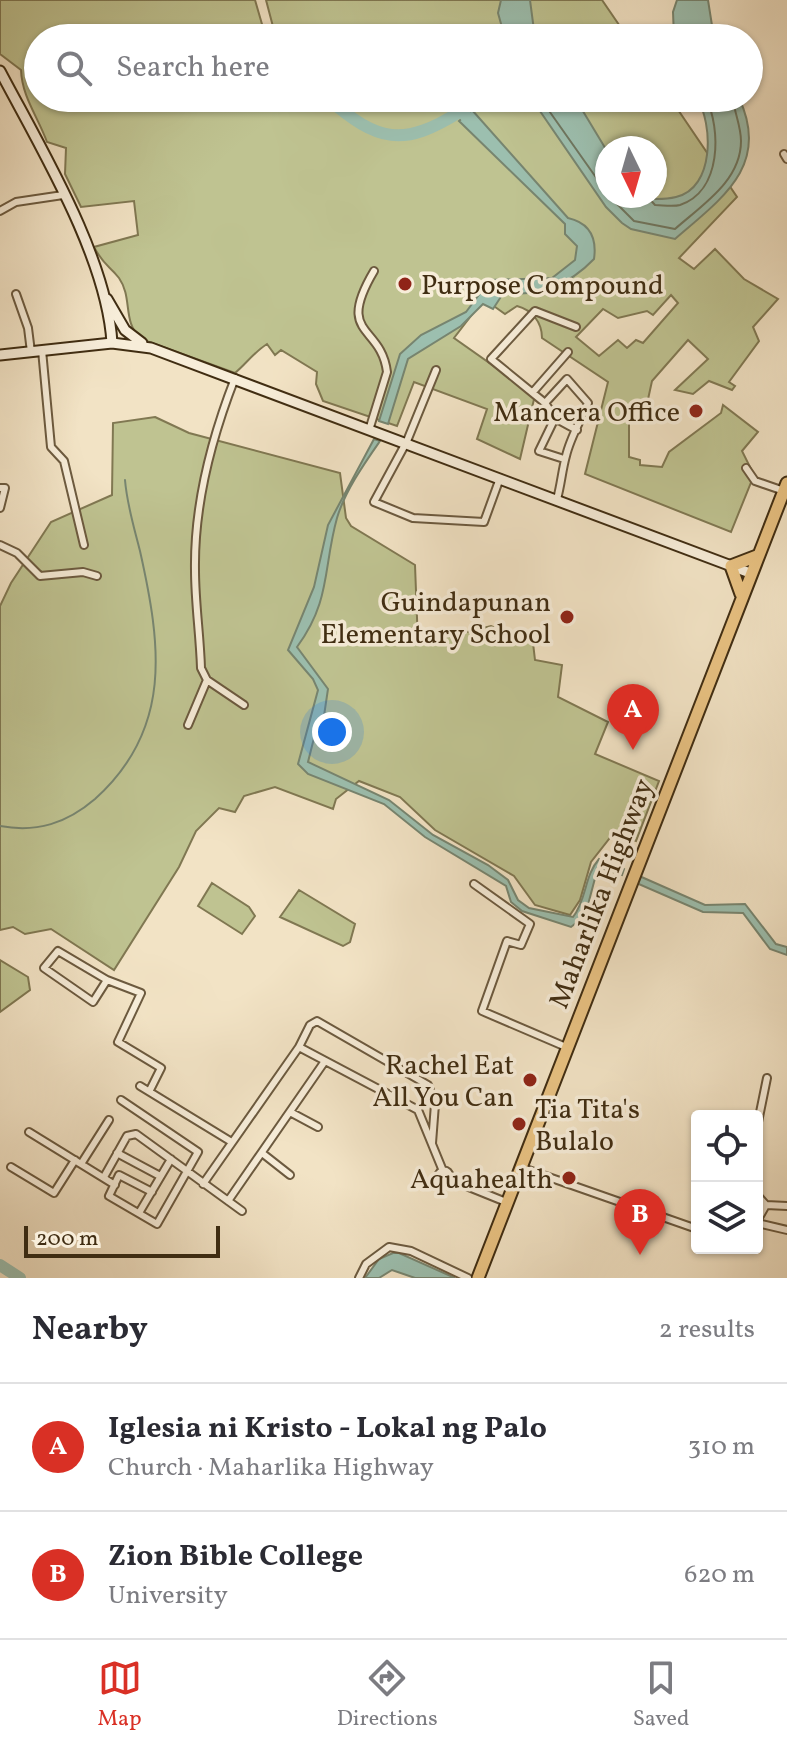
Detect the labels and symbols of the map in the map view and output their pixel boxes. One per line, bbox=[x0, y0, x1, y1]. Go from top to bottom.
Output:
north arrow bbox=[595, 136, 667, 208]
place label: Purpose Compound bbox=[421, 267, 664, 306]
marker: Purpose Compound bbox=[396, 275, 414, 293]
place label: Mancera Office bbox=[493, 394, 680, 433]
marker: Mancera Office bbox=[687, 402, 705, 420]
place label: Guindapunan Elementary School bbox=[321, 584, 551, 655]
marker: Guindapunan Elementary School bbox=[558, 608, 576, 626]
pin: A bbox=[607, 684, 659, 750]
your location bbox=[312, 712, 352, 752]
street label: Maharlika Highway bbox=[541, 773, 664, 1014]
place label: Rachel Eat All You Can bbox=[372, 1047, 514, 1118]
marker: Rachel Eat All You Can bbox=[521, 1071, 539, 1089]
place label: Tia Tita's Bulalo bbox=[535, 1091, 640, 1162]
marker: Tia Tita's Bulalo bbox=[510, 1115, 528, 1133]
place label: Aquahealth bbox=[410, 1161, 553, 1200]
marker: Aquahealth bbox=[560, 1169, 578, 1187]
pin: B bbox=[614, 1189, 666, 1255]
scale bar bbox=[24, 1222, 220, 1258]

